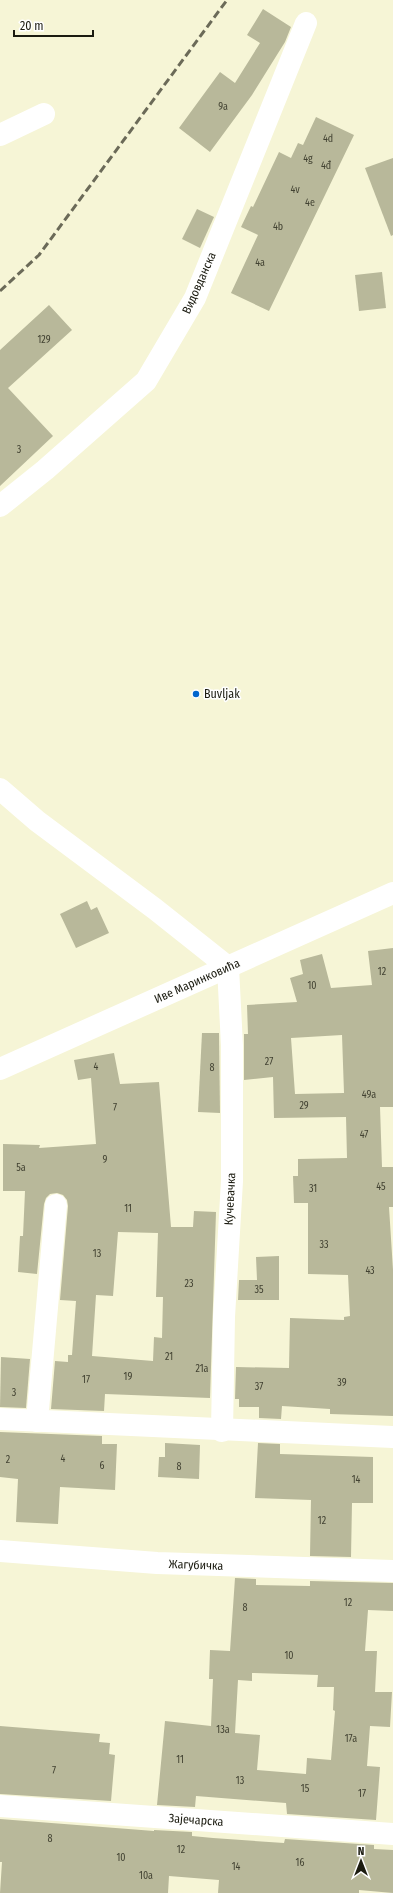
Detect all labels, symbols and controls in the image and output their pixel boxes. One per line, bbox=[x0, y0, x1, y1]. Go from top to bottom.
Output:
scale bar bbox=[14, 12, 93, 38]
text: 20 m bbox=[20, 19, 44, 33]
house number: 9a bbox=[218, 101, 228, 113]
house number: 4d bbox=[323, 133, 333, 145]
house number: 4g bbox=[303, 153, 313, 165]
house number: 4đ bbox=[321, 160, 332, 172]
house number: 4v bbox=[290, 184, 300, 196]
house number: 4e bbox=[305, 197, 315, 209]
house number: 4b bbox=[273, 221, 283, 233]
street label: Видовданска bbox=[179, 250, 219, 316]
house number: 4a bbox=[255, 257, 265, 269]
house number: 129 bbox=[37, 334, 51, 346]
house number: 3 bbox=[17, 444, 22, 456]
place label: Buvljak bbox=[204, 687, 240, 701]
marker: Buvljak bbox=[191, 689, 201, 699]
street label: Иве Маринковића bbox=[152, 956, 242, 1006]
house number: 12 bbox=[378, 966, 387, 978]
house number: 10 bbox=[307, 980, 317, 992]
house number: 27 bbox=[265, 1056, 273, 1068]
house number: 4 bbox=[94, 1061, 99, 1073]
house number: 8 bbox=[210, 1062, 215, 1074]
house number: 49a bbox=[362, 1089, 376, 1101]
house number: 29 bbox=[299, 1100, 309, 1112]
house number: 7 bbox=[113, 1102, 117, 1114]
house number: 47 bbox=[360, 1129, 368, 1141]
house number: 9 bbox=[103, 1154, 108, 1166]
house number: 5a bbox=[16, 1162, 26, 1174]
street label: Кучевачка bbox=[222, 1172, 238, 1226]
house number: 45 bbox=[376, 1181, 386, 1193]
house number: 31 bbox=[309, 1183, 317, 1195]
house number: 11 bbox=[124, 1203, 132, 1215]
house number: 33 bbox=[319, 1239, 329, 1251]
house number: 13 bbox=[93, 1248, 102, 1260]
house number: 43 bbox=[365, 1265, 375, 1277]
house number: 23 bbox=[185, 1278, 194, 1290]
house number: 35 bbox=[254, 1284, 264, 1296]
house number: 21 bbox=[165, 1351, 173, 1363]
house number: 21a bbox=[196, 1363, 209, 1375]
house number: 19 bbox=[124, 1371, 133, 1383]
house number: 17 bbox=[82, 1374, 90, 1386]
house number: 39 bbox=[337, 1377, 347, 1389]
house number: 37 bbox=[255, 1381, 263, 1393]
house number: 3 bbox=[12, 1387, 17, 1399]
house number: 4 bbox=[61, 1453, 66, 1465]
house number: 2 bbox=[6, 1454, 11, 1466]
house number: 6 bbox=[100, 1460, 105, 1472]
house number: 8 bbox=[177, 1461, 182, 1473]
house number: 14 bbox=[352, 1474, 361, 1486]
house number: 12 bbox=[318, 1515, 327, 1527]
street label: Жагубичка bbox=[168, 1557, 224, 1573]
house number: 12 bbox=[344, 1597, 353, 1609]
house number: 8 bbox=[243, 1602, 248, 1614]
house number: 10 bbox=[284, 1650, 294, 1662]
house number: 13a bbox=[216, 1724, 230, 1736]
house number: 17a bbox=[345, 1733, 357, 1745]
house number: 11 bbox=[176, 1754, 184, 1766]
house number: 7 bbox=[52, 1765, 56, 1777]
house number: 13 bbox=[236, 1775, 245, 1787]
house number: 15 bbox=[301, 1783, 310, 1795]
house number: 17 bbox=[358, 1788, 366, 1800]
street label: Зајечарска bbox=[168, 1811, 224, 1829]
house number: 8 bbox=[48, 1833, 53, 1845]
north arrow bbox=[341, 1841, 381, 1881]
house number: 12 bbox=[177, 1844, 186, 1856]
text: N bbox=[358, 1845, 364, 1858]
house number: 10 bbox=[116, 1852, 126, 1864]
house number: 16 bbox=[296, 1857, 304, 1869]
house number: 14 bbox=[232, 1861, 241, 1873]
house number: 10a bbox=[139, 1870, 153, 1882]

